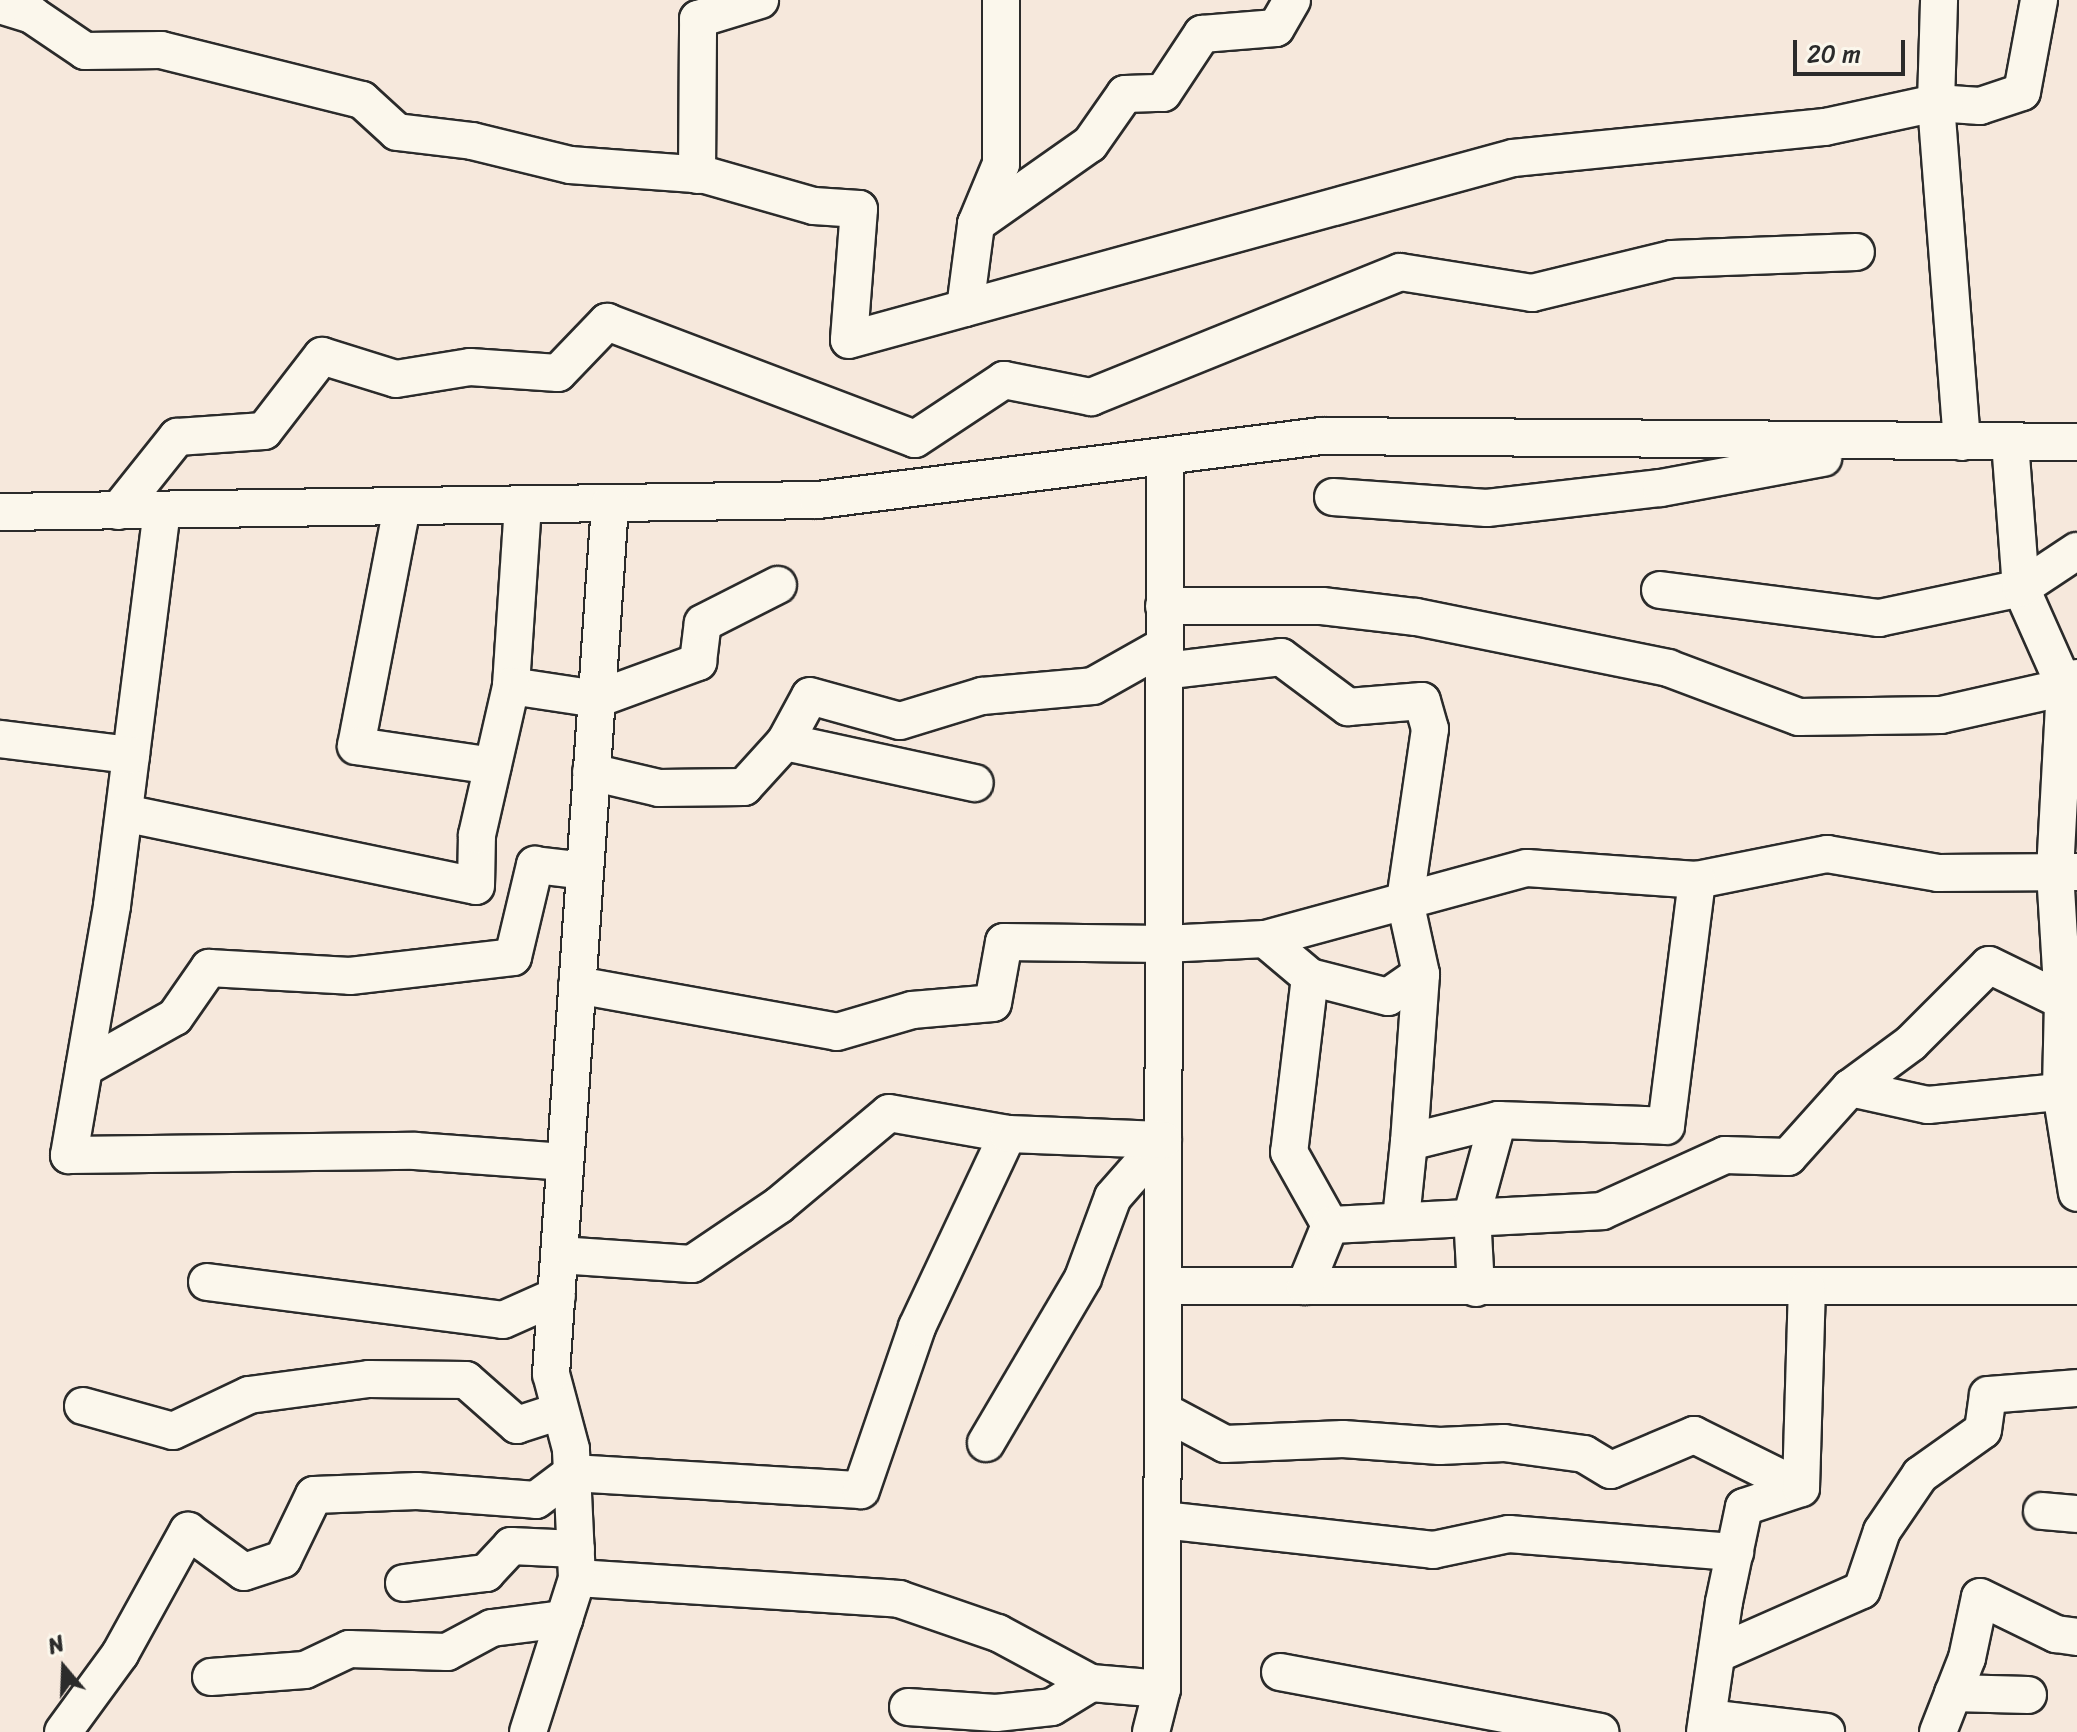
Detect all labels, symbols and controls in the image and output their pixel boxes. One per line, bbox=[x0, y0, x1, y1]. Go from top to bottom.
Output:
scale bar bbox=[1797, 24, 1909, 74]
text: 20 m bbox=[1807, 33, 1861, 75]
text: N bbox=[42, 1624, 70, 1666]
north arrow bbox=[24, 1628, 104, 1708]

